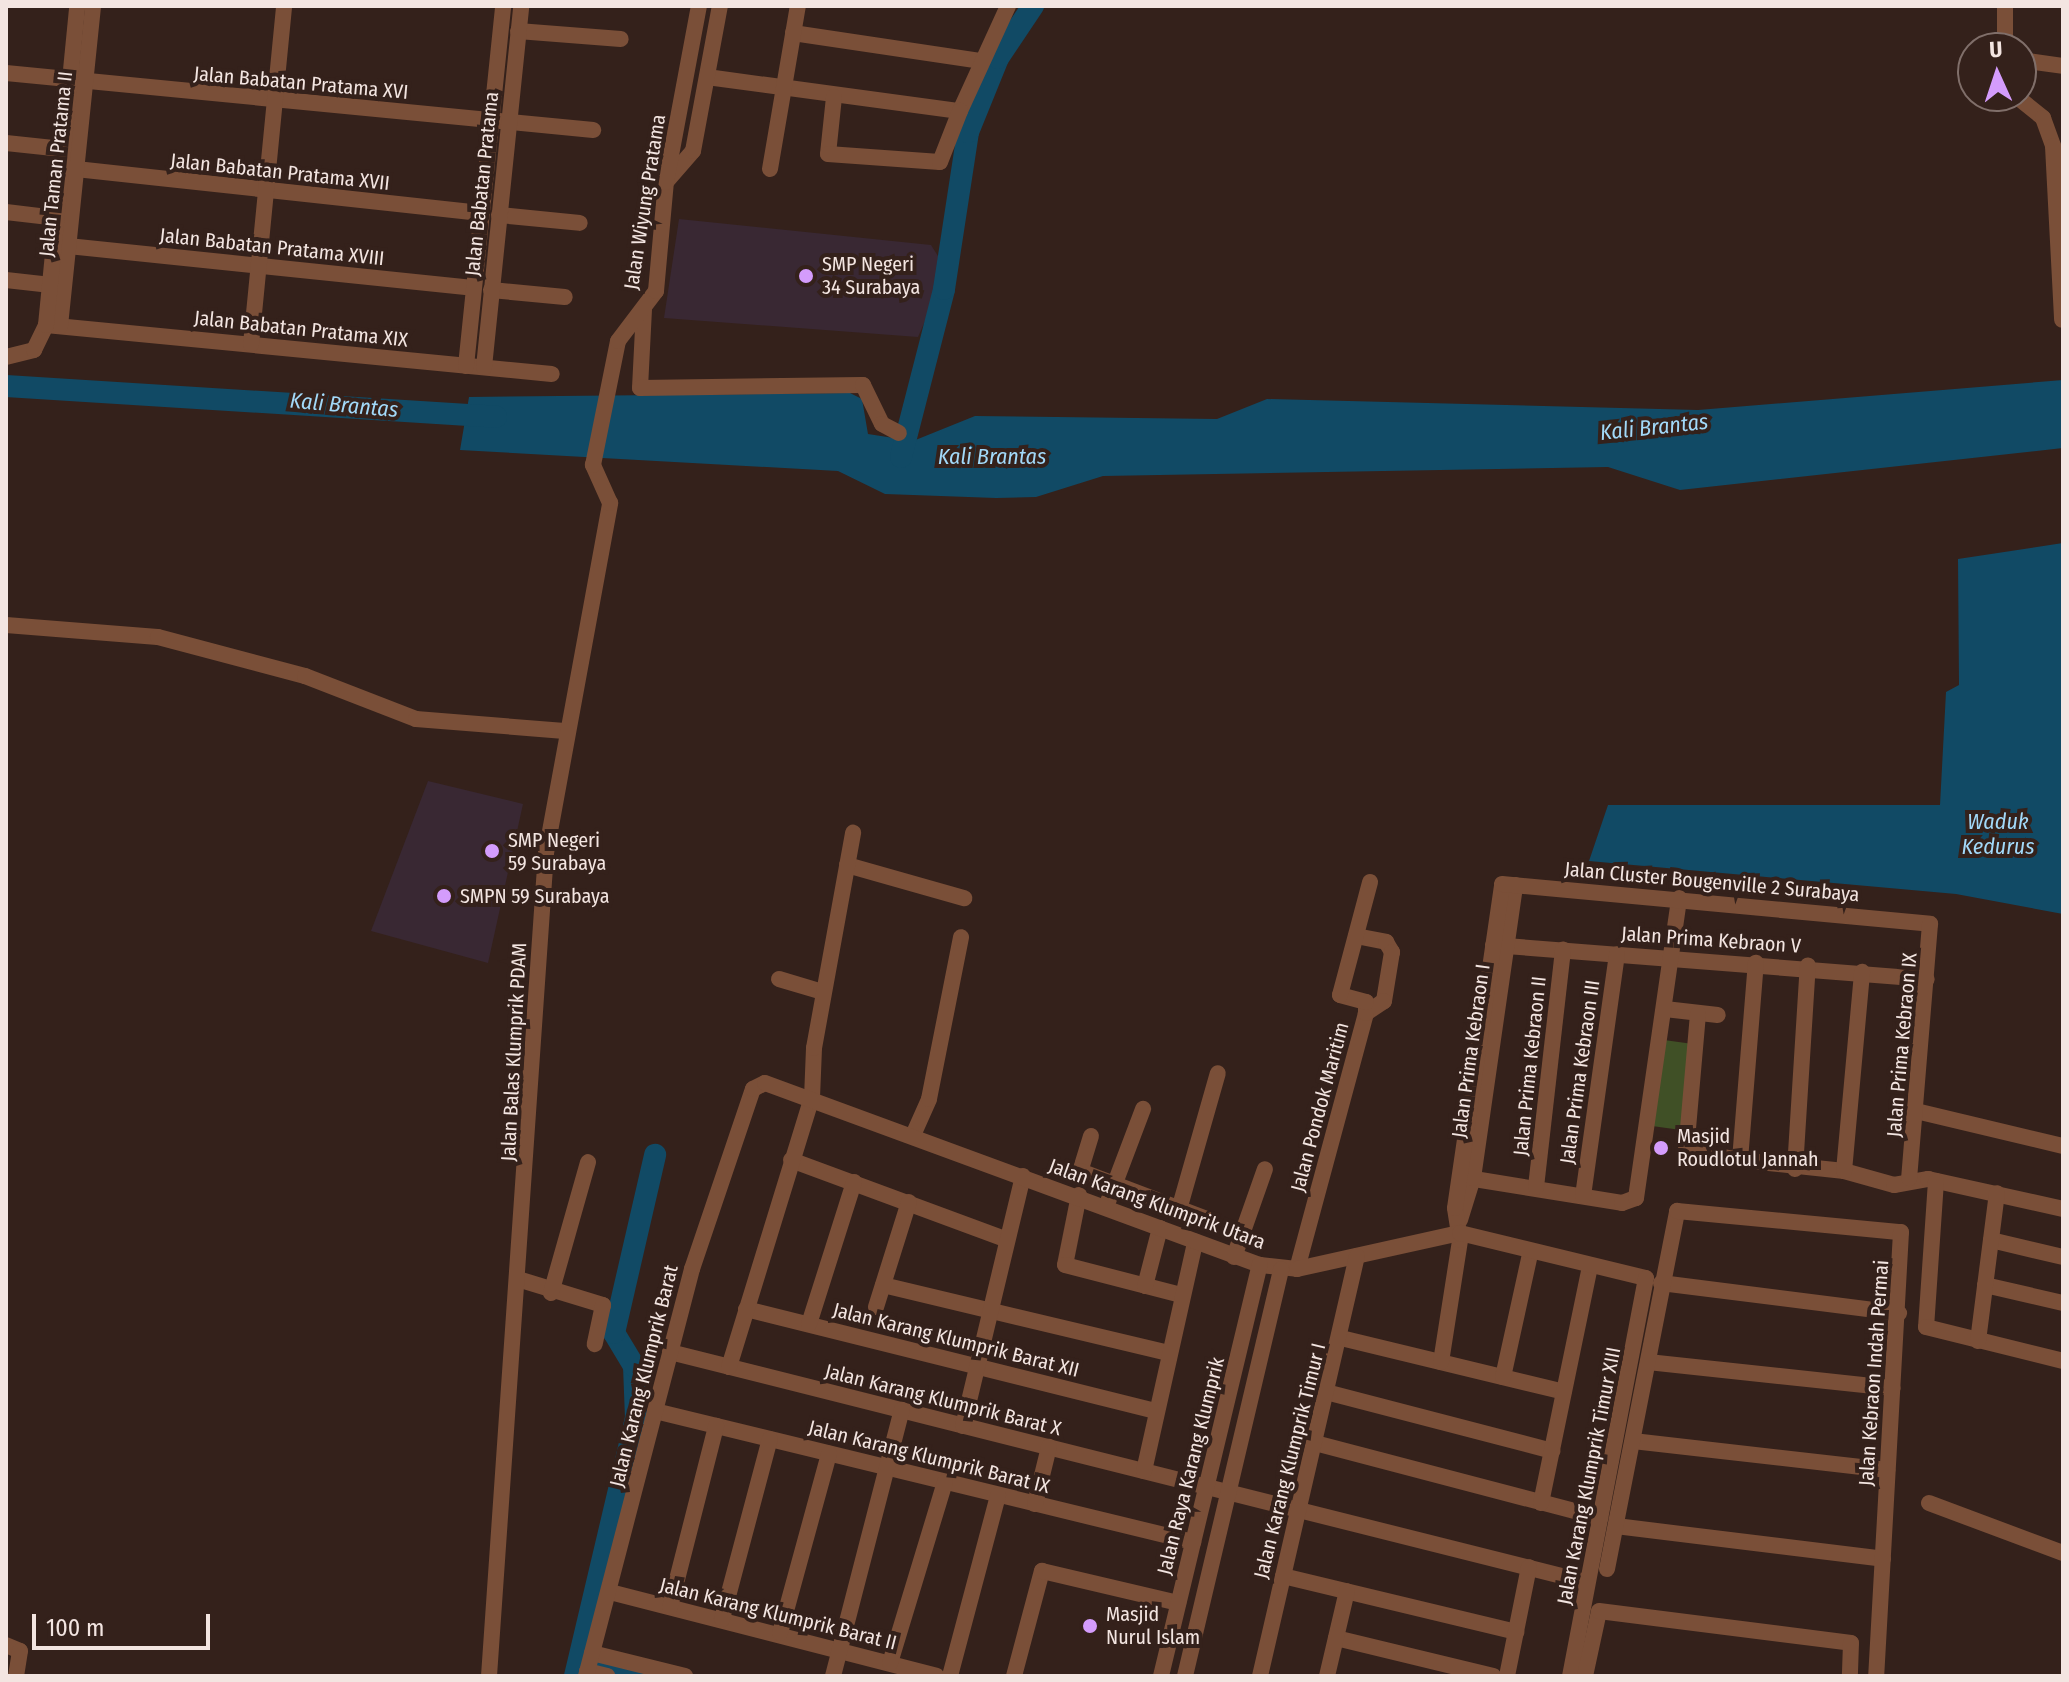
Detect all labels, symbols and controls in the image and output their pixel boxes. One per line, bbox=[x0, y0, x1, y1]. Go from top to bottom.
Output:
north arrow bbox=[1957, 32, 2037, 112]
text: U bbox=[1989, 36, 2003, 63]
street label: Jalan Babatan Pratama XVI bbox=[193, 62, 409, 104]
street label: Jalan Taman Pratama II bbox=[34, 70, 78, 258]
street label: Jalan Babatan Pratama bbox=[460, 91, 504, 277]
street label: Jalan Wiyung Pratama bbox=[619, 113, 671, 291]
street label: Jalan Babatan Pratama XVII bbox=[169, 149, 391, 195]
street label: Jalan Babatan Pratama XVIII bbox=[159, 223, 385, 271]
place label: SMP Negeri 34 Surabaya bbox=[822, 252, 920, 299]
marker: SMP Negeri 34 Surabaya bbox=[797, 267, 815, 285]
street label: Jalan Babatan Pratama XIX bbox=[193, 306, 409, 352]
water label: Kali Brantas bbox=[289, 387, 399, 423]
water label: Kali Brantas bbox=[1599, 408, 1709, 446]
water label: Kali Brantas bbox=[938, 444, 1046, 470]
water label: Waduk Kedurus bbox=[1961, 808, 2035, 860]
place label: SMP Negeri 59 Surabaya bbox=[508, 828, 606, 875]
marker: SMP Negeri 59 Surabaya bbox=[483, 842, 501, 860]
street label: Jalan Cluster Bougenville 2 Surabaya bbox=[1563, 857, 1861, 907]
place label: SMPN 59 Surabaya bbox=[460, 884, 609, 908]
marker: SMPN 59 Surabaya bbox=[435, 887, 453, 905]
street label: Jalan Prima Kebraon V bbox=[1620, 922, 1802, 958]
street label: Jalan Balas Klumprik PDAM bbox=[496, 942, 532, 1162]
street label: Jalan Prima Kebraon IX bbox=[1882, 952, 1922, 1138]
street label: Jalan Prima Kebraon I bbox=[1447, 963, 1495, 1139]
street label: Jalan Prima Kebraon II bbox=[1509, 975, 1551, 1157]
street label: Jalan Prima Kebraon III bbox=[1555, 978, 1605, 1166]
street label: Jalan Pondok Maritim bbox=[1286, 1020, 1354, 1194]
place label: Masjid Roudlotul Jannah bbox=[1677, 1124, 1819, 1171]
marker: Masjid Roudlotul Jannah bbox=[1652, 1139, 1670, 1157]
street label: Jalan Karang Klumprik Utara bbox=[1045, 1154, 1269, 1254]
street label: Jalan Kebraon Indah Permai bbox=[1854, 1259, 1894, 1487]
street label: Jalan Karang Klumprik Barat bbox=[605, 1262, 683, 1490]
street label: Jalan Karang Klumprik Barat XII bbox=[830, 1298, 1082, 1382]
street label: Jalan Karang Klumprik Timur I bbox=[1249, 1341, 1331, 1581]
street label: Jalan Karang Klumprik Timur XIII bbox=[1552, 1345, 1626, 1607]
street label: Jalan Raya Karang Klumprik bbox=[1152, 1355, 1230, 1577]
street label: Jalan Karang Klumprik Barat X bbox=[822, 1359, 1064, 1441]
street label: Jalan Karang Klumprik Barat IX bbox=[806, 1415, 1052, 1499]
street label: Jalan Karang Klumprik Barat II bbox=[657, 1573, 899, 1655]
scale bar bbox=[36, 1598, 214, 1648]
place label: Masjid Nurul Islam bbox=[1106, 1602, 1200, 1649]
text: 100 m bbox=[46, 1614, 104, 1642]
marker: Masjid Nurul Islam bbox=[1081, 1617, 1099, 1635]

